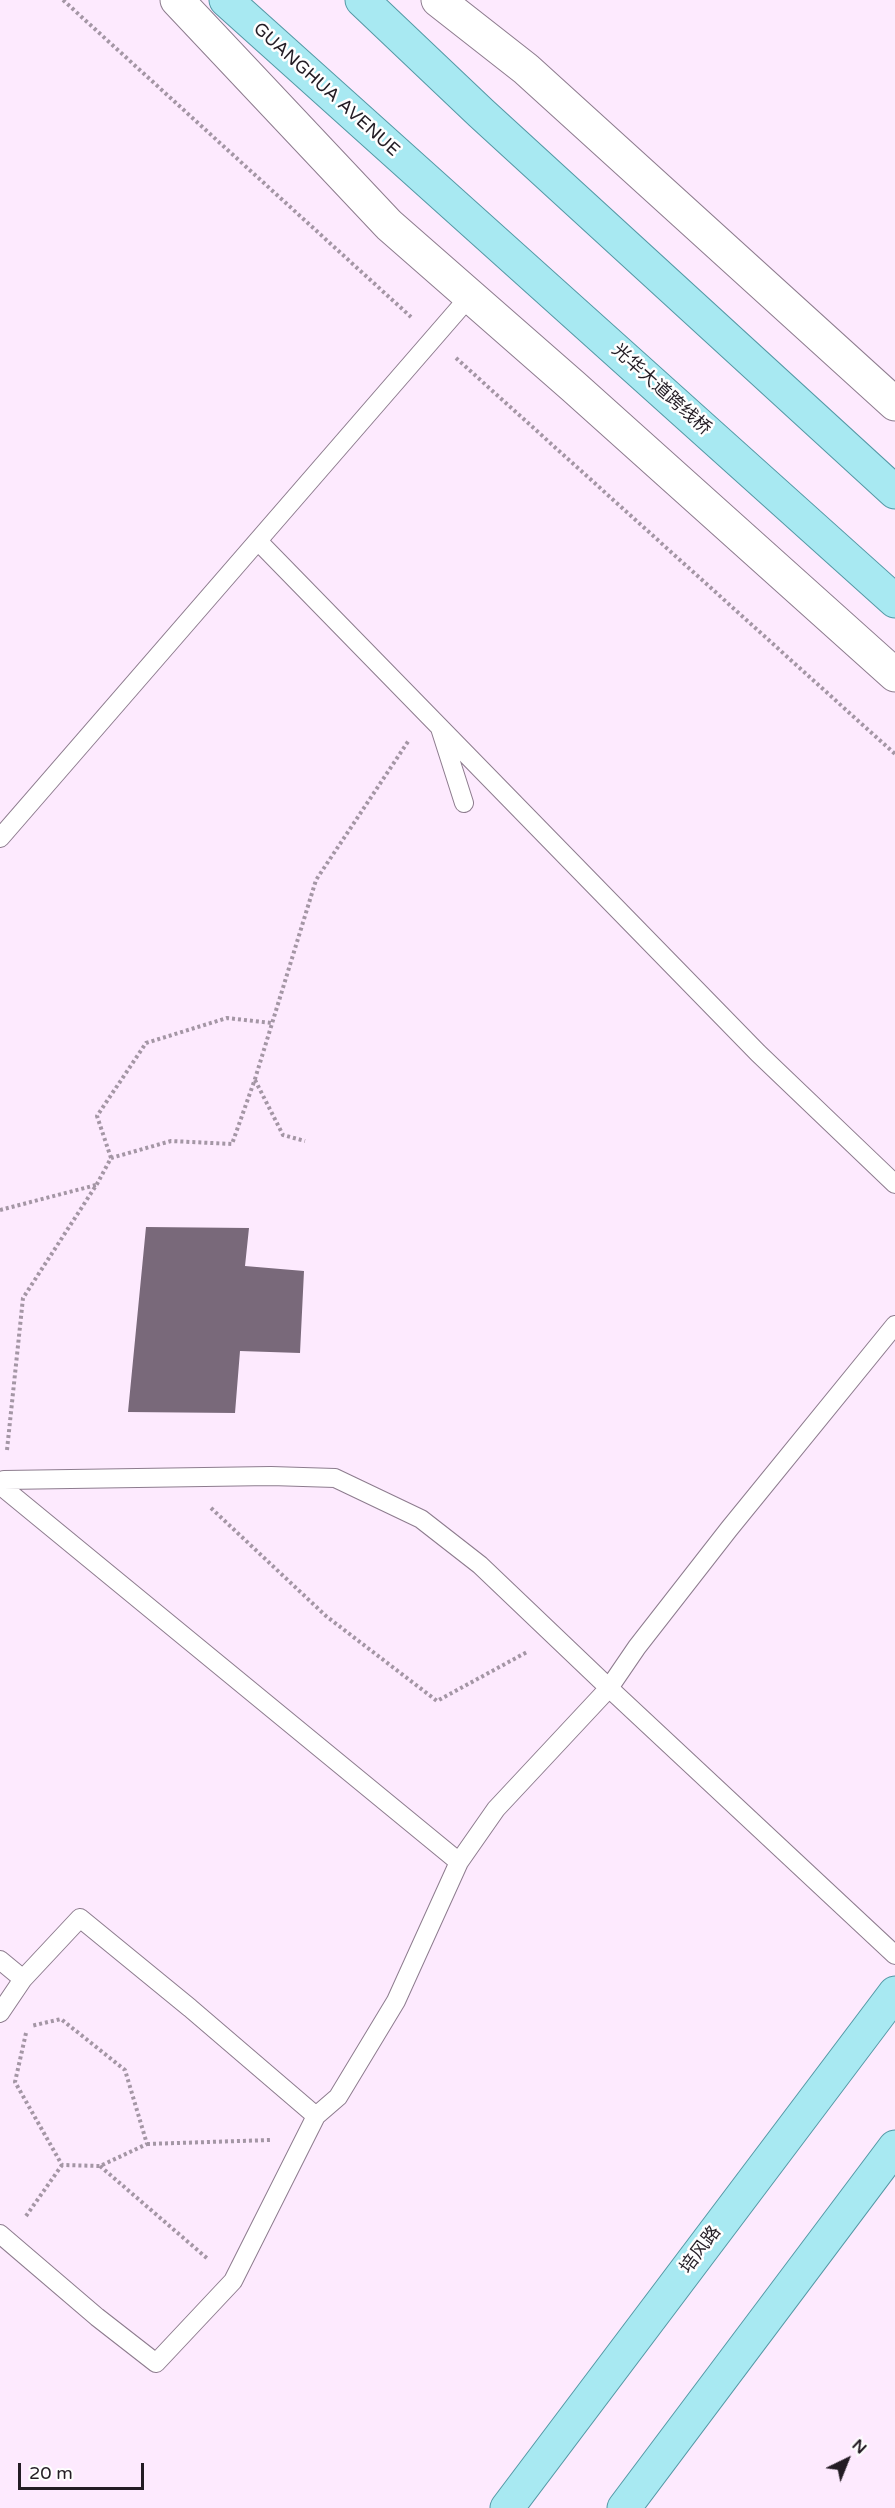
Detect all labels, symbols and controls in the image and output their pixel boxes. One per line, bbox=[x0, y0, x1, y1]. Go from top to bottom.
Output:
street label: GUANGHUA AVENUE bbox=[248, 19, 404, 161]
street label: 光华大道跨线桥 bbox=[607, 340, 715, 440]
street label: 培风路 bbox=[676, 2222, 726, 2278]
north arrow bbox=[817, 2430, 877, 2490]
text: N bbox=[848, 2435, 871, 2459]
scale bar bbox=[21, 2451, 147, 2489]
text: 20 m bbox=[29, 2462, 73, 2484]

